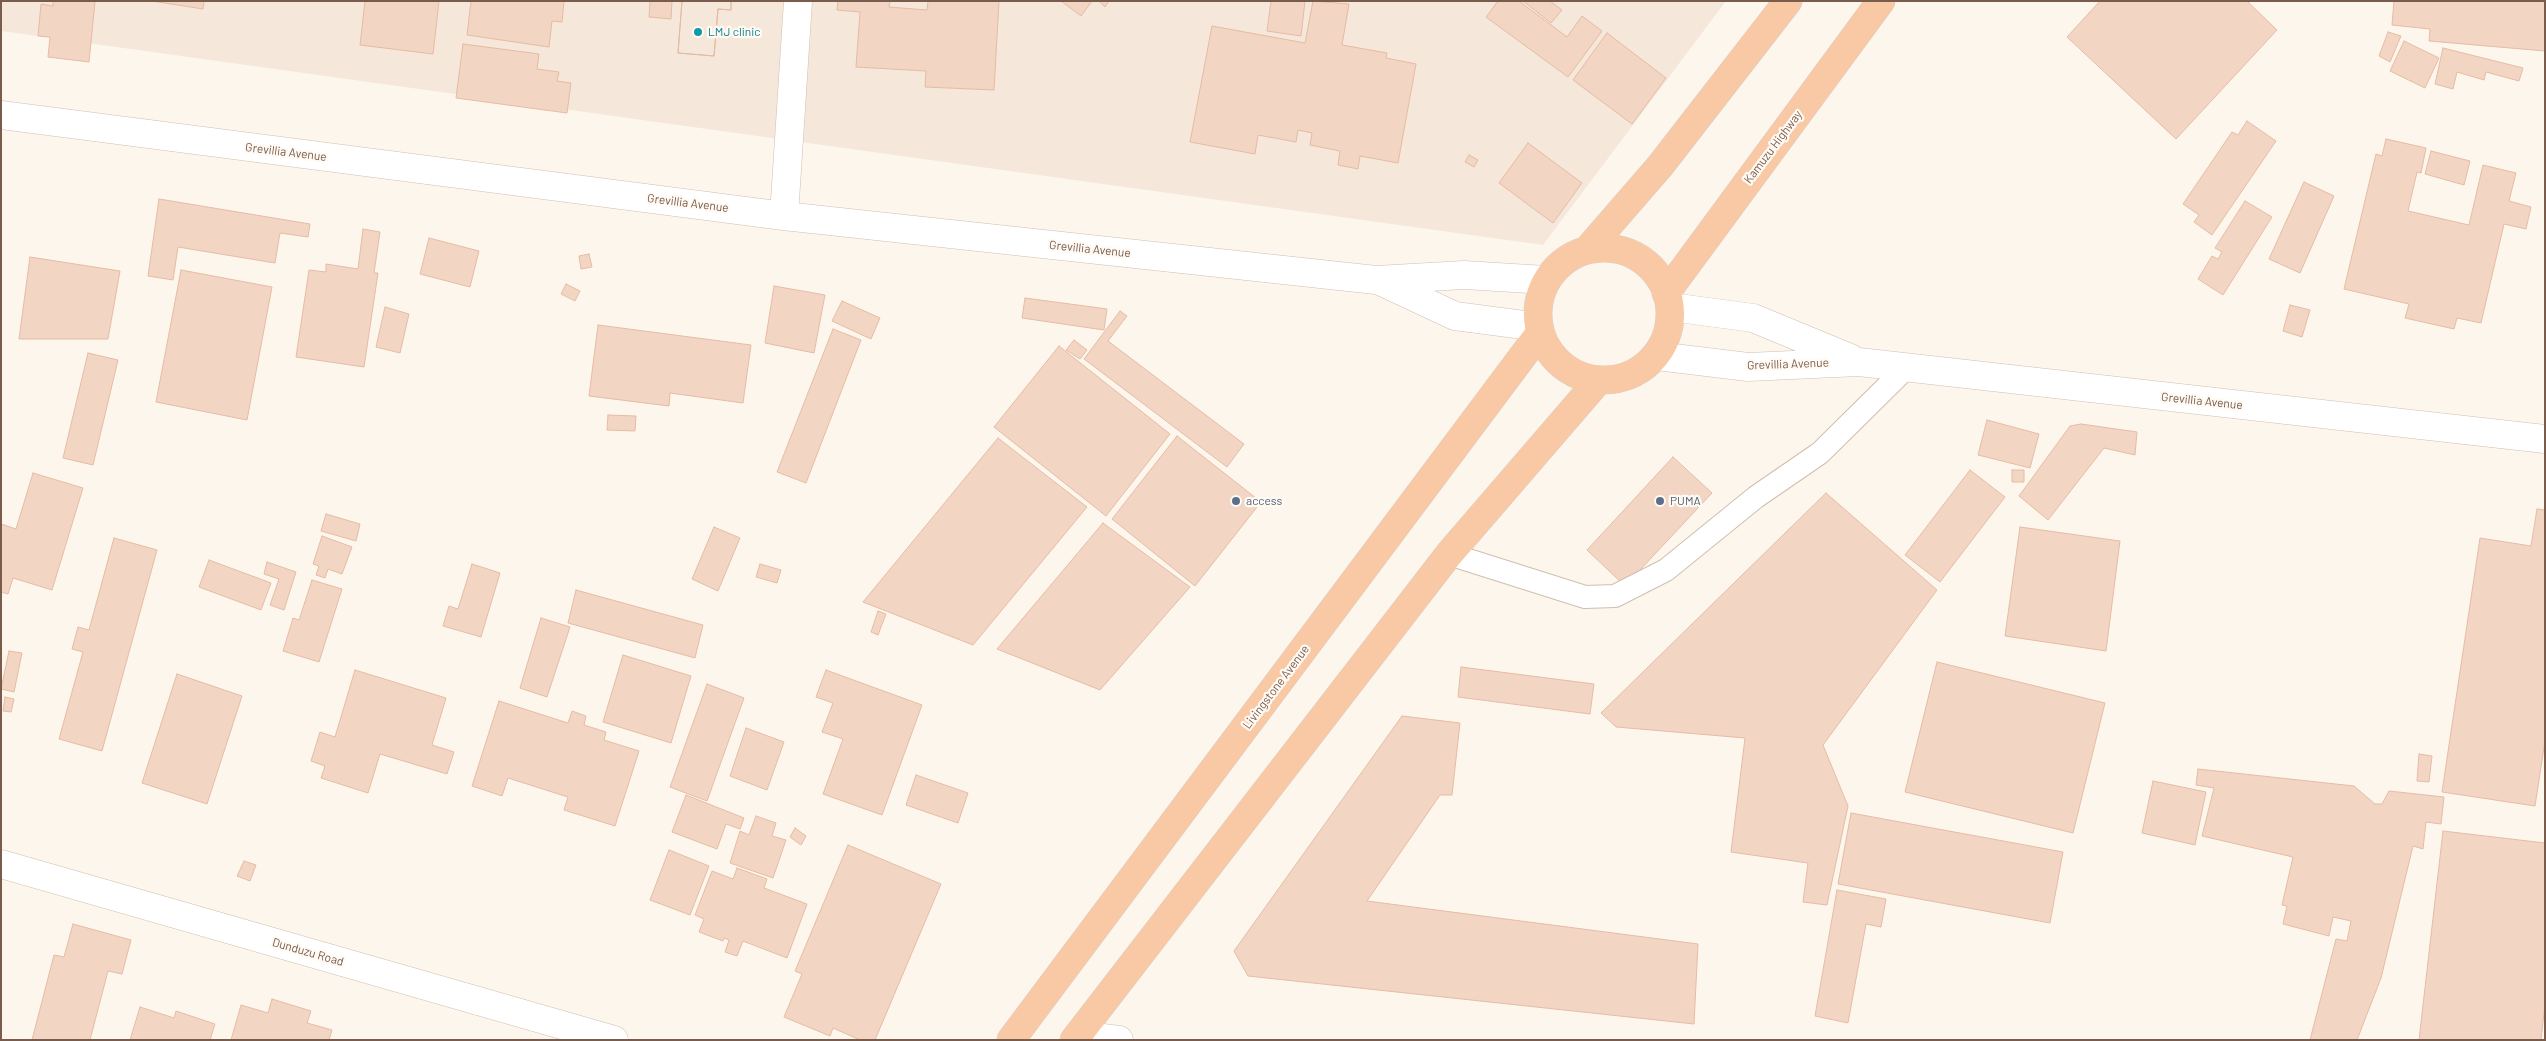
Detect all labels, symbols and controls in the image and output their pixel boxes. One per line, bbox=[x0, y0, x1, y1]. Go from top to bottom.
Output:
place label: LMJ clinic bbox=[708, 25, 761, 39]
marker: LMJ clinic bbox=[692, 26, 704, 38]
street label: Kamuzu Highway bbox=[1741, 108, 1805, 186]
street label: Grevillia Avenue bbox=[244, 140, 328, 164]
street label: Grevillia Avenue bbox=[646, 191, 730, 215]
street label: Grevillia Avenue bbox=[1049, 238, 1131, 260]
street label: Grevillia Avenue bbox=[1747, 355, 1829, 373]
street label: Grevillia Avenue bbox=[2161, 390, 2243, 412]
place label: access bbox=[1246, 494, 1282, 508]
place label: PUMA bbox=[1670, 494, 1701, 508]
marker: access bbox=[1230, 495, 1242, 507]
marker: PUMA bbox=[1654, 495, 1666, 507]
street label: Livingstone Avenue bbox=[1240, 642, 1312, 732]
street label: Dunduzu Road bbox=[271, 935, 345, 969]

